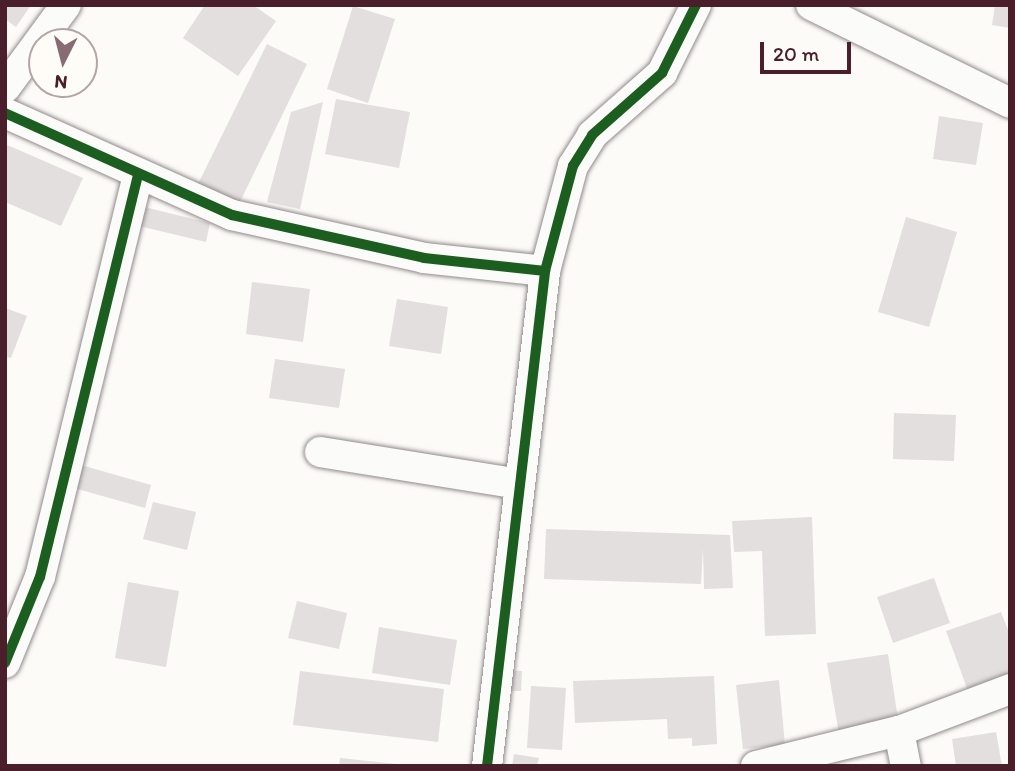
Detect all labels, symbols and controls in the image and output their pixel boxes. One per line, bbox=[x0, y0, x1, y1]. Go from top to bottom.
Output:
north arrow bbox=[28, 28, 98, 98]
scale bar bbox=[763, 28, 854, 72]
text: 20 m bbox=[773, 41, 819, 66]
text: N bbox=[53, 70, 69, 95]

